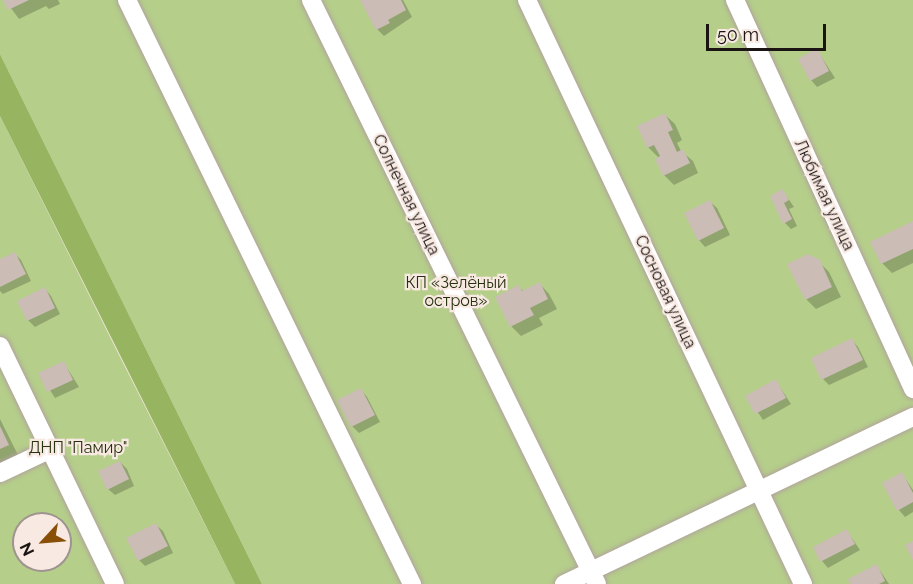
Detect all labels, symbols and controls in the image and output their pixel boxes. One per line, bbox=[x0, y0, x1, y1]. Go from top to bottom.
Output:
scale bar bbox=[709, 12, 829, 50]
text: 50 m bbox=[717, 24, 759, 45]
street label: Солнечная улица bbox=[368, 131, 444, 259]
street label: Любимая улица bbox=[790, 136, 858, 254]
street label: Сосновая улица bbox=[630, 232, 700, 352]
park label: КП «Зелёный остров» bbox=[405, 273, 507, 311]
park label: ДНП "Памир" bbox=[28, 438, 128, 458]
north arrow bbox=[12, 512, 72, 572]
text: N bbox=[16, 540, 38, 559]

